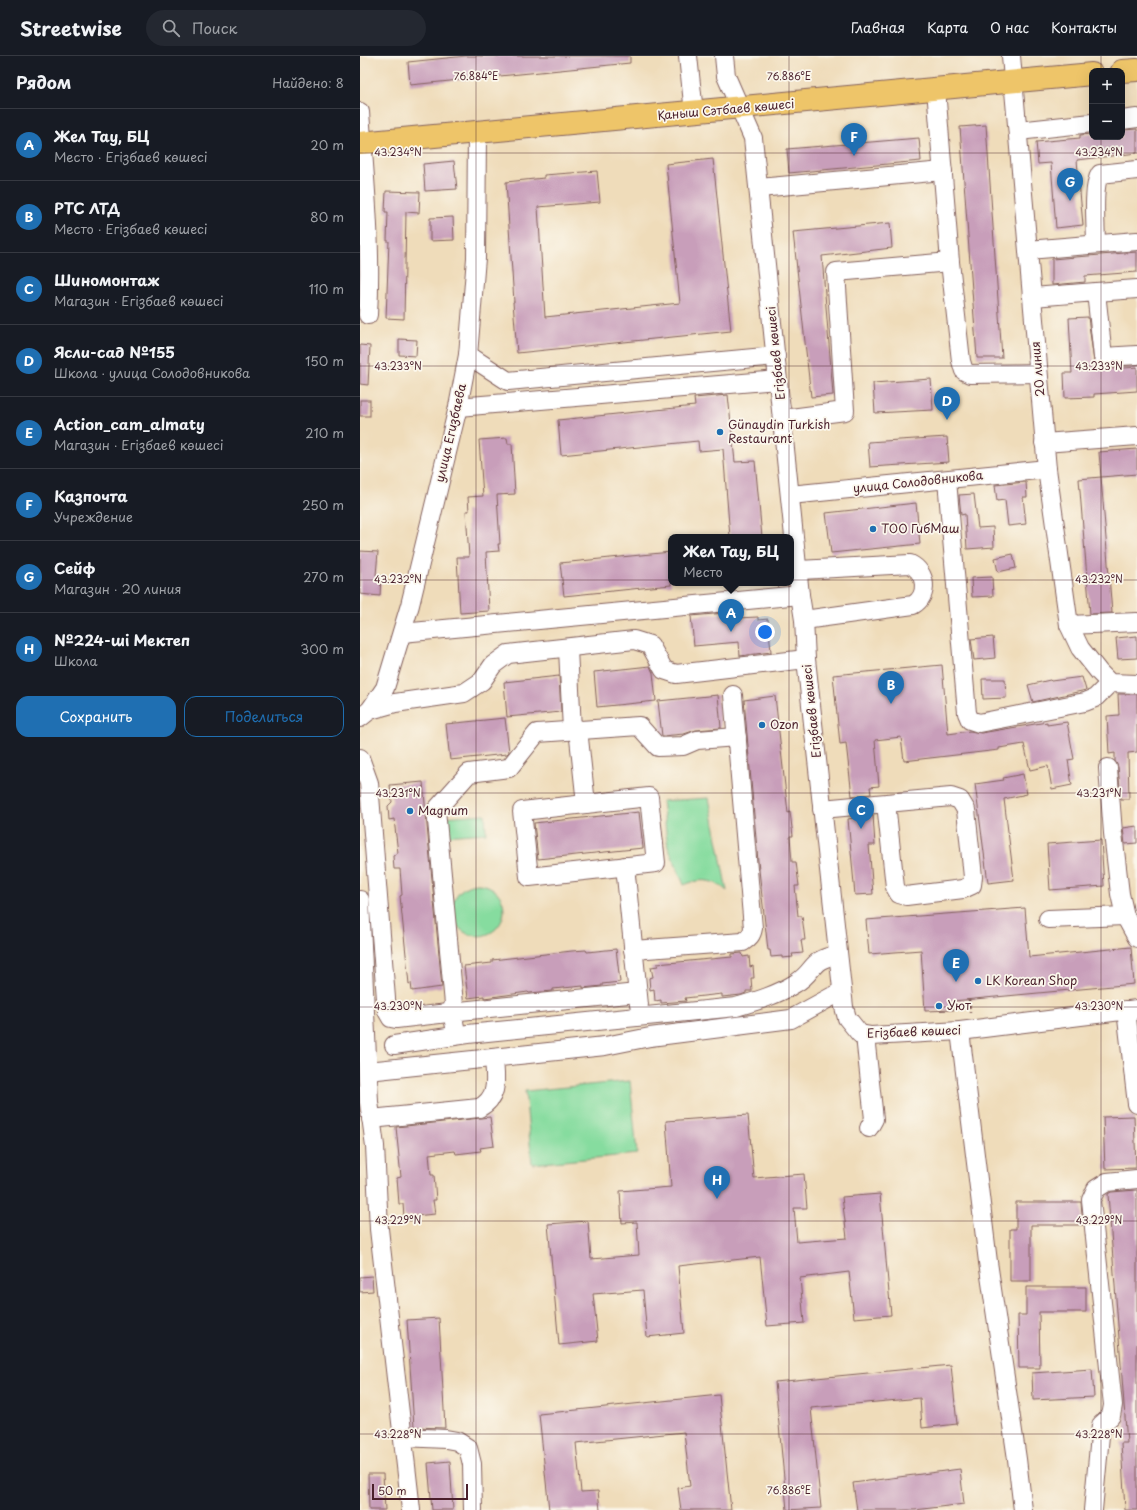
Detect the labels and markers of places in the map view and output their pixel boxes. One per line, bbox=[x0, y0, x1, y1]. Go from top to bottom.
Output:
pin: F bbox=[841, 123, 867, 156]
pin: G bbox=[1057, 168, 1083, 201]
pin: D bbox=[934, 387, 960, 420]
place label: Günaydin Turkish Restaurant bbox=[728, 415, 830, 447]
marker: Günaydin Turkish Restaurant bbox=[715, 427, 725, 437]
place label: ТОО ГибМаш bbox=[881, 519, 959, 537]
marker: ТОО ГибМаш bbox=[868, 524, 878, 534]
pin: A bbox=[718, 599, 744, 632]
pin: B bbox=[878, 671, 904, 704]
place label: Ozon bbox=[770, 715, 799, 733]
marker: Ozon bbox=[757, 720, 767, 730]
pin: C bbox=[848, 796, 874, 829]
place label: Magnum bbox=[418, 801, 468, 819]
marker: Magnum bbox=[405, 806, 415, 816]
pin: E bbox=[943, 949, 969, 982]
place label: LK Korean Shop bbox=[986, 971, 1077, 989]
marker: LK Korean Shop bbox=[973, 976, 983, 986]
place label: Уют bbox=[947, 996, 971, 1014]
marker: Уют bbox=[934, 1001, 944, 1011]
pin: H bbox=[704, 1166, 730, 1199]

